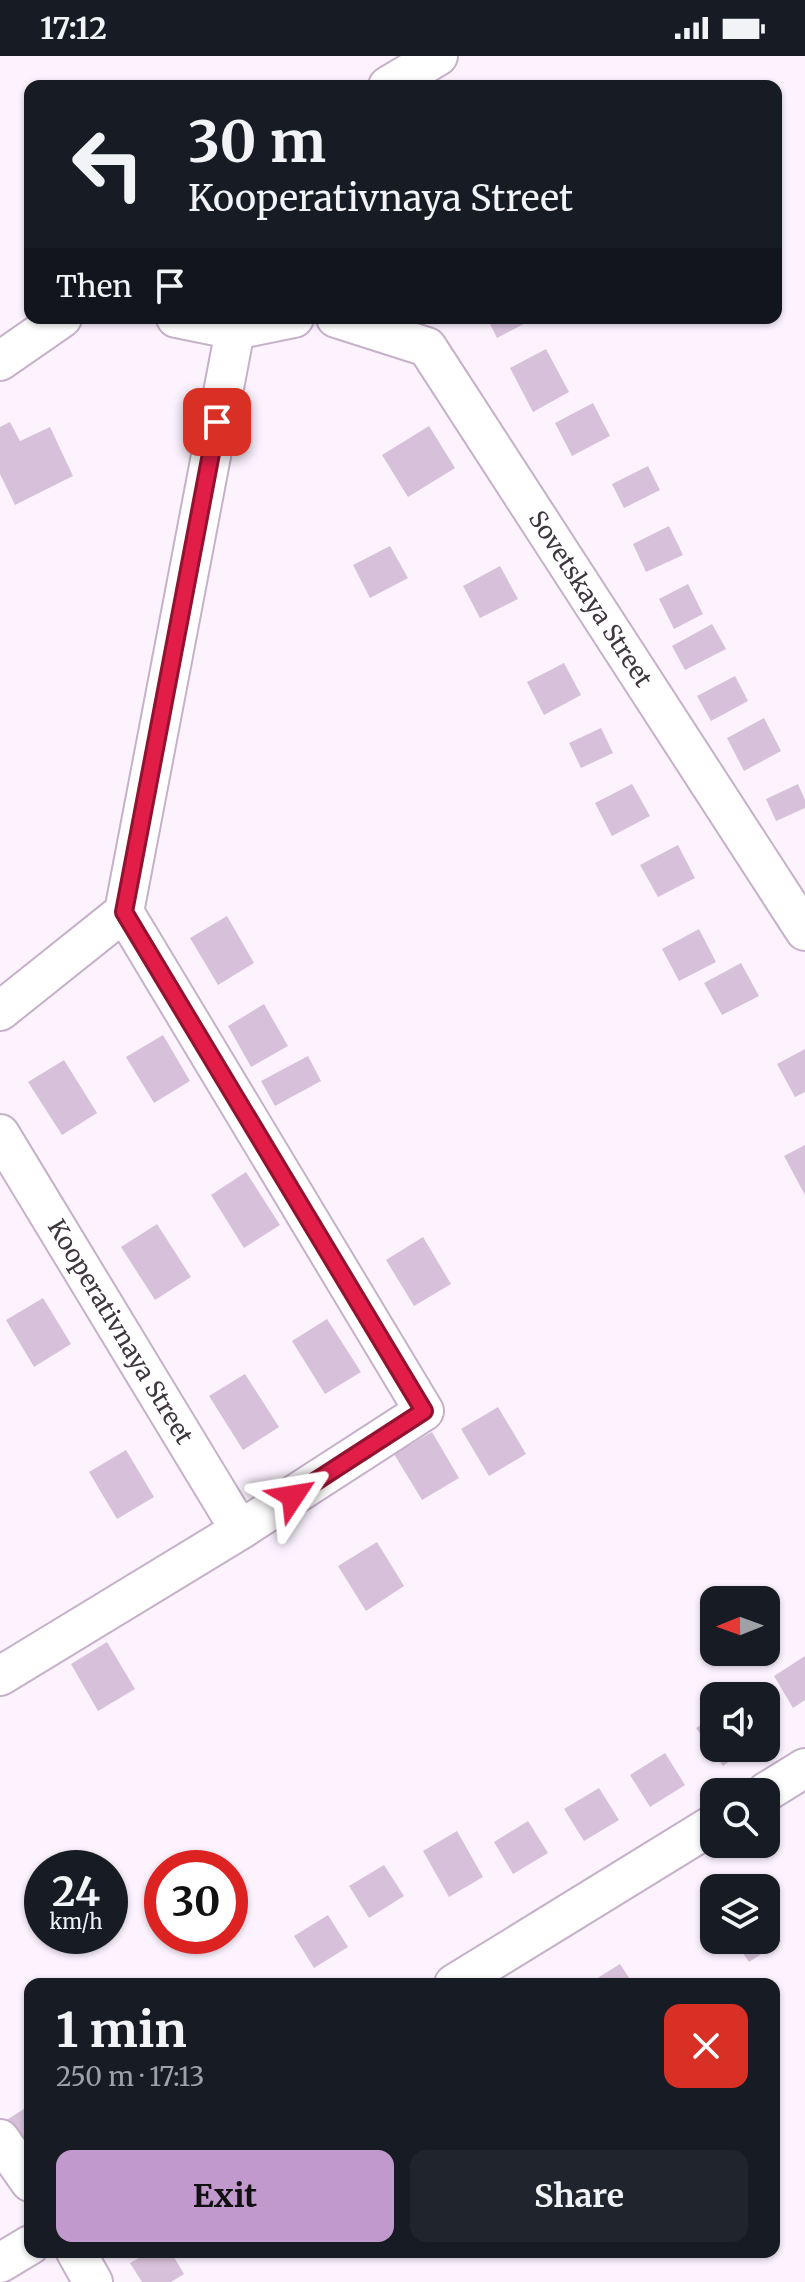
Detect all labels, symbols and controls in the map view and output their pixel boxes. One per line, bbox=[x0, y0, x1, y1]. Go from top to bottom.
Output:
text: 17:12 bbox=[40, 9, 107, 47]
text: 30 m bbox=[188, 107, 326, 177]
icon: left bbox=[56, 112, 160, 216]
text: Kooperativnaya Street bbox=[188, 176, 573, 221]
icon: arrive bbox=[148, 264, 192, 308]
text: Then bbox=[56, 267, 132, 305]
pin bbox=[183, 388, 251, 456]
icon: arrive bbox=[195, 400, 239, 444]
street label: Sovetskaya Street bbox=[522, 505, 659, 693]
street label: Kooperativnaya Street bbox=[41, 1214, 200, 1450]
position arrow bbox=[251, 1454, 335, 1538]
north arrow bbox=[700, 1586, 780, 1666]
map controls bbox=[700, 1586, 780, 1954]
button: sound bbox=[700, 1682, 780, 1762]
button: search bbox=[700, 1778, 780, 1858]
speed limit sign: 30 bbox=[144, 1850, 248, 1954]
text: 24 bbox=[52, 1867, 100, 1917]
button: layers bbox=[700, 1874, 780, 1954]
text: km/h bbox=[50, 1909, 102, 1934]
text: 1 min bbox=[56, 2000, 187, 2060]
button: close bbox=[664, 2004, 748, 2088]
text: 250 m · 17:13 bbox=[56, 2060, 204, 2093]
button: Exit bbox=[56, 2150, 394, 2242]
button: Share bbox=[410, 2150, 748, 2242]

